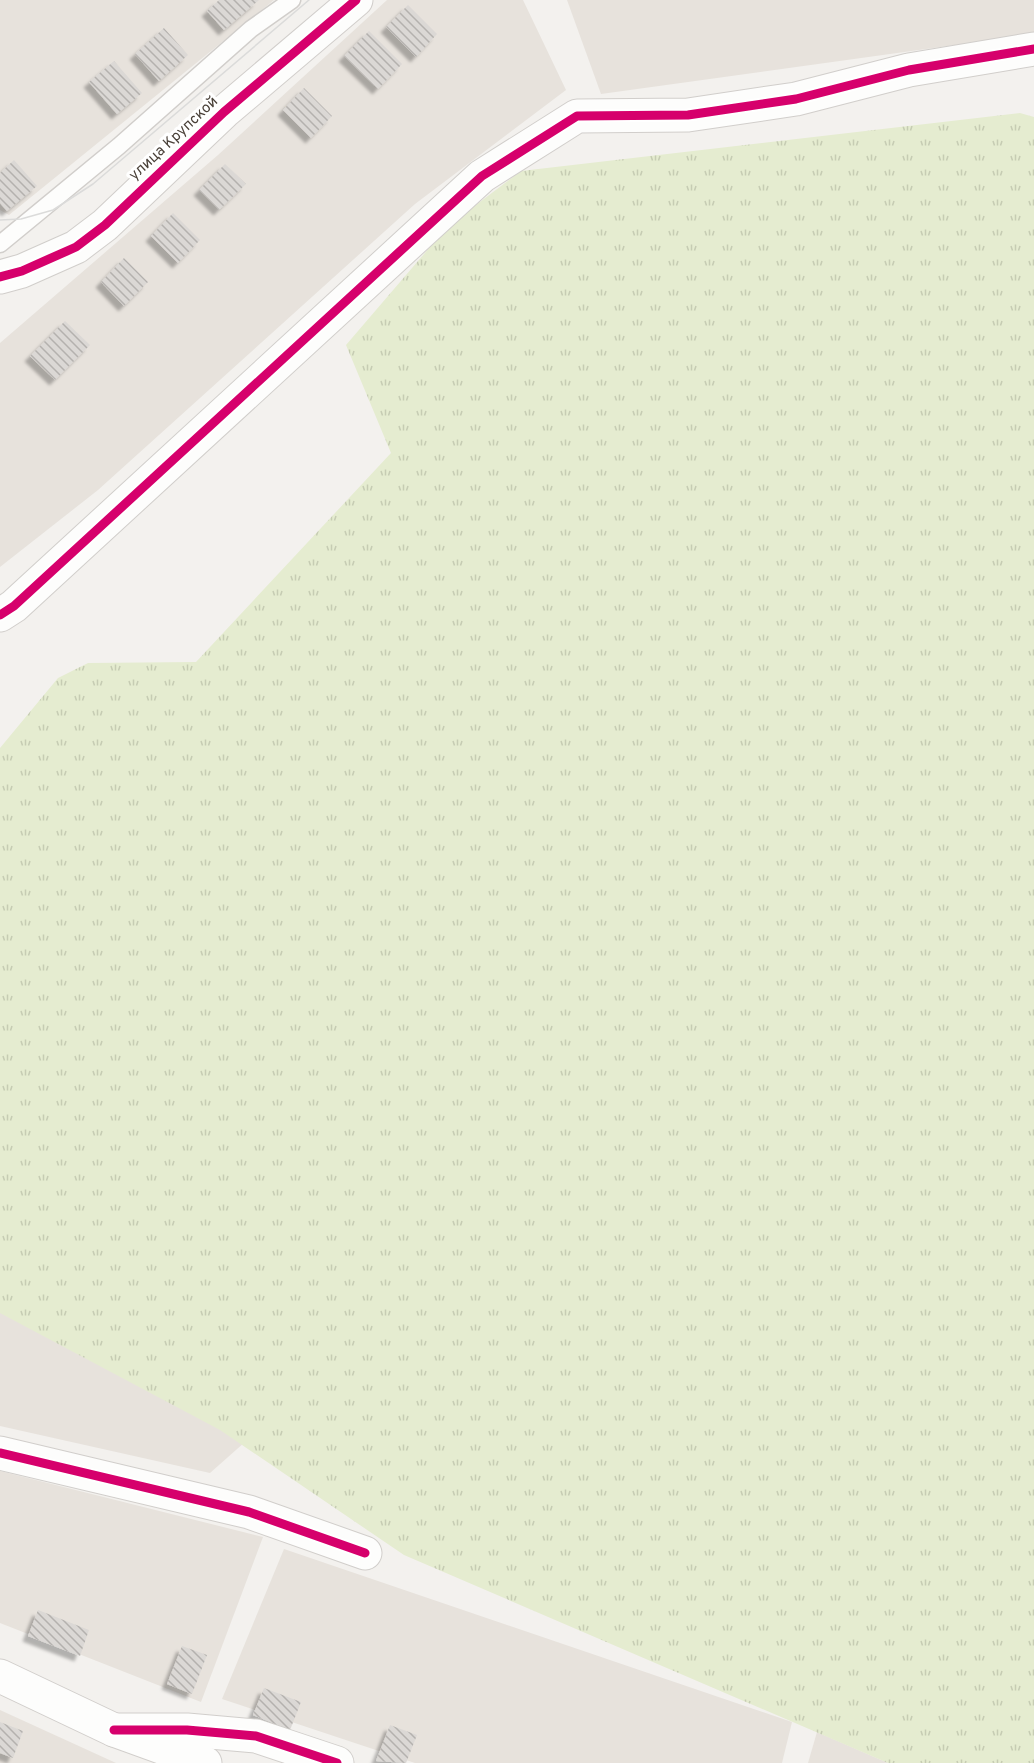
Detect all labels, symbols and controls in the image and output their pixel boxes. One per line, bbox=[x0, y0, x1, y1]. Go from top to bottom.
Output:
street label: улица Крупской bbox=[125, 93, 223, 185]

